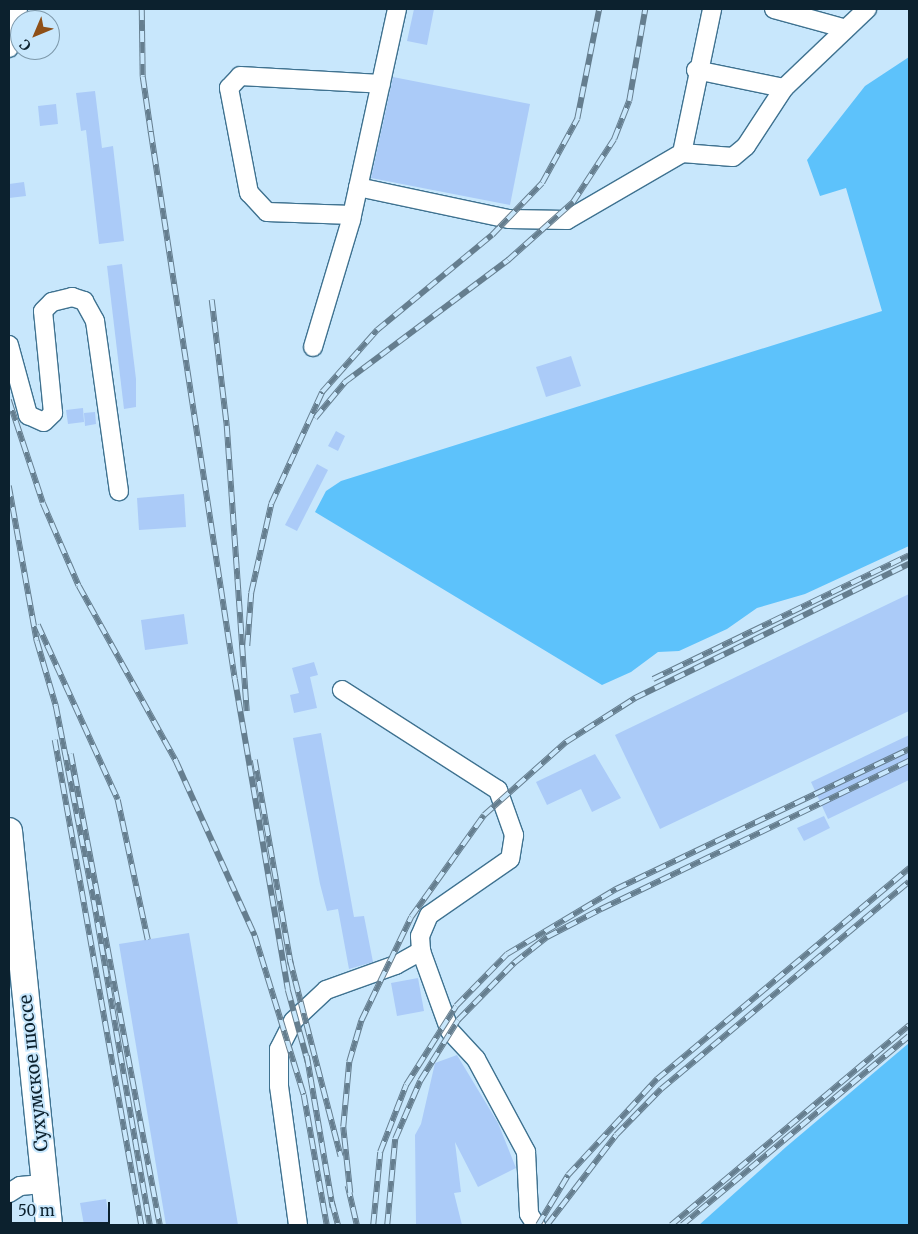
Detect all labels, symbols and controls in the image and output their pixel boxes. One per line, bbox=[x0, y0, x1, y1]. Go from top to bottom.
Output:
north arrow bbox=[10, 10, 60, 60]
text: С bbox=[15, 35, 35, 55]
street label: Сухумское шоссе bbox=[15, 994, 53, 1152]
scale bar bbox=[12, 1192, 112, 1224]
text: 50 m bbox=[18, 1201, 55, 1220]

